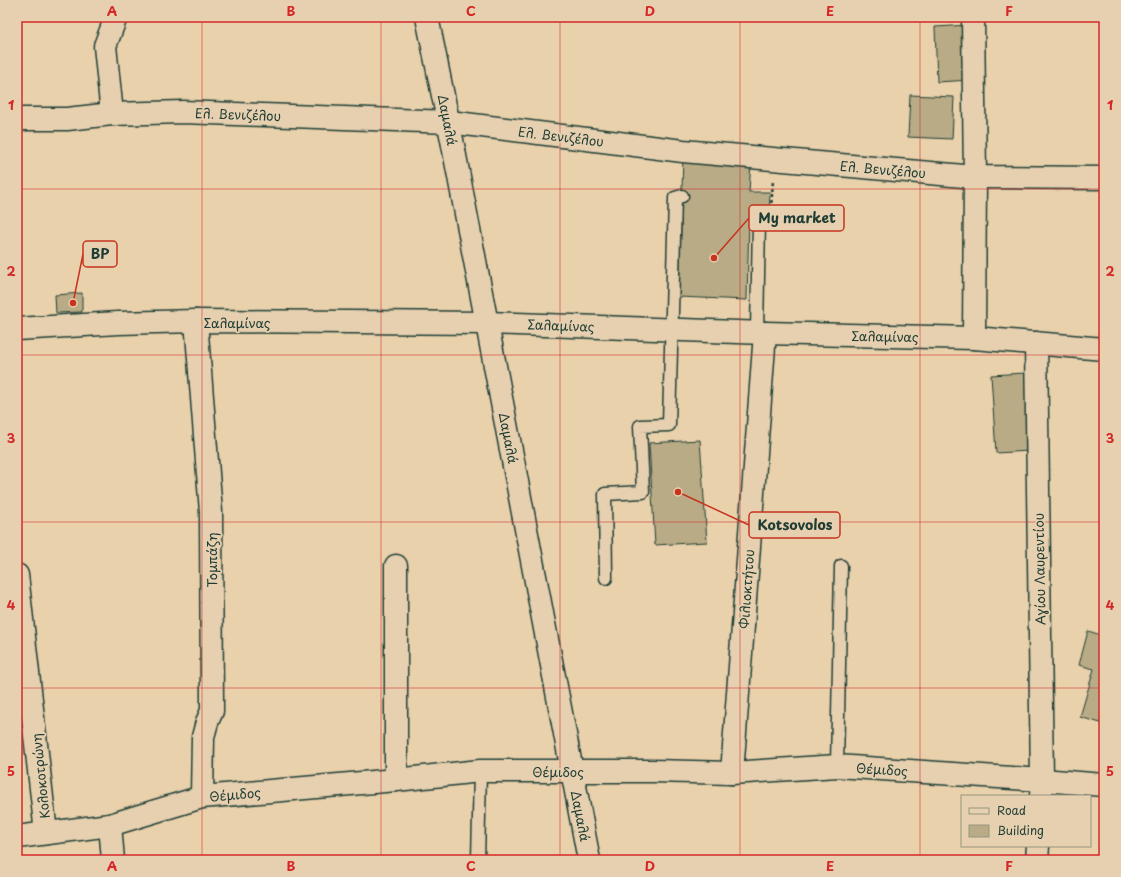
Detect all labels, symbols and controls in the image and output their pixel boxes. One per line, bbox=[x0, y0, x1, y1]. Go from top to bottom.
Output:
text: A bbox=[107, 1, 117, 20]
text: B bbox=[287, 1, 296, 20]
text: C bbox=[466, 1, 476, 20]
text: D bbox=[645, 1, 655, 20]
text: E bbox=[826, 1, 834, 20]
text: F bbox=[1005, 1, 1013, 20]
street label: Δαμαλά bbox=[434, 93, 462, 148]
text: 1 bbox=[8, 95, 14, 114]
text: 1 bbox=[1107, 95, 1113, 114]
street label: Ελ. Βενιζέλου bbox=[195, 103, 281, 125]
street label: Ελ. Βενιζέλου bbox=[517, 121, 605, 151]
street label: Ελ. Βενιζέλου bbox=[839, 156, 927, 182]
callout: My market bbox=[749, 205, 844, 231]
text: My market bbox=[758, 207, 836, 228]
callout: BP bbox=[83, 241, 117, 267]
text: BP bbox=[91, 243, 109, 264]
text: 2 bbox=[6, 261, 16, 280]
text: 2 bbox=[1105, 261, 1115, 280]
street label: Σαλαμίνας bbox=[203, 313, 271, 332]
street label: Σαλαμίνας bbox=[527, 314, 595, 336]
street label: Σαλαμίνας bbox=[851, 326, 919, 346]
street label: Δαμαλά bbox=[495, 411, 523, 466]
text: 3 bbox=[7, 428, 16, 447]
text: 3 bbox=[1106, 428, 1115, 447]
callout: Kotsovolos bbox=[749, 512, 840, 538]
street label: Αγίου Λαυρεντίου bbox=[1029, 513, 1049, 625]
text: Kotsovolos bbox=[758, 514, 833, 535]
street label: Τομπάζη bbox=[202, 532, 221, 588]
street label: Φιλιοκτήτου bbox=[734, 549, 758, 629]
text: 4 bbox=[7, 595, 16, 614]
text: 4 bbox=[1106, 595, 1115, 614]
street label: Κολοκοτρώνη bbox=[26, 732, 54, 820]
street label: Θέμιδος bbox=[856, 758, 909, 780]
text: 5 bbox=[7, 761, 15, 780]
text: 5 bbox=[1106, 761, 1114, 780]
street label: Θέμιδος bbox=[532, 762, 584, 781]
street label: Θέμιδος bbox=[208, 782, 262, 806]
street label: Δαμαλά bbox=[567, 789, 595, 844]
legend bbox=[961, 795, 1091, 847]
text: Road bbox=[997, 801, 1026, 819]
text: Building bbox=[997, 821, 1044, 839]
text: A bbox=[107, 856, 117, 875]
text: B bbox=[287, 856, 296, 875]
text: C bbox=[466, 856, 476, 875]
text: D bbox=[645, 856, 655, 875]
text: E bbox=[826, 856, 834, 875]
text: F bbox=[1005, 856, 1013, 875]

